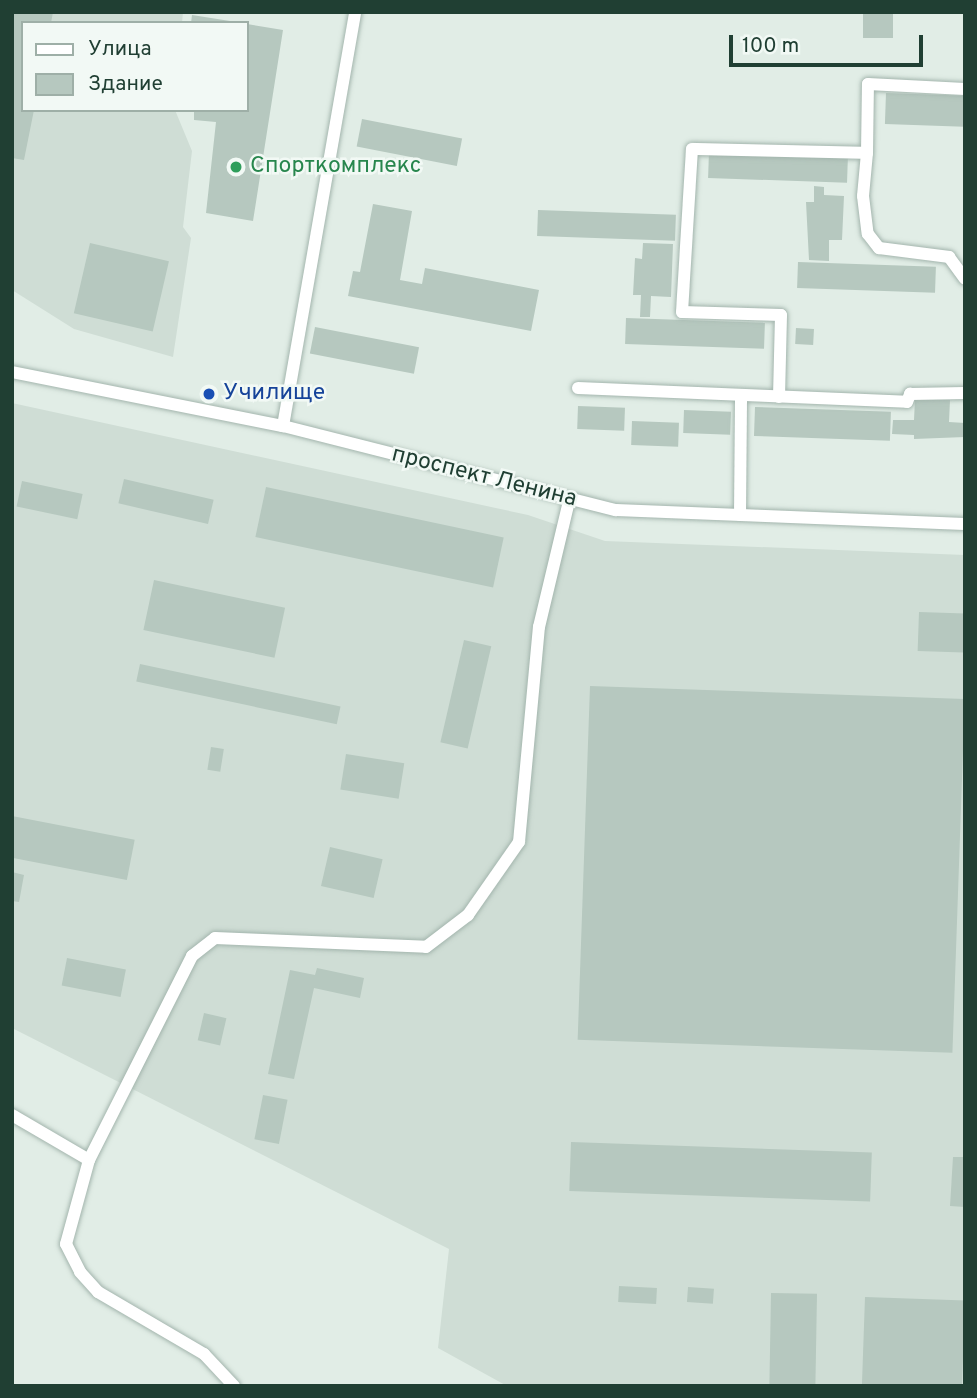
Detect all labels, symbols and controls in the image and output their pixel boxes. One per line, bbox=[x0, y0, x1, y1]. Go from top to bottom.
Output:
legend bbox=[21, 21, 248, 112]
scale bar bbox=[732, 21, 926, 65]
text: 100 m bbox=[742, 33, 799, 60]
text: Улица bbox=[88, 36, 152, 63]
text: Здание bbox=[88, 71, 163, 98]
place label: Спорткомплекс bbox=[250, 153, 421, 181]
marker: Спорткомплекс bbox=[228, 159, 244, 175]
place label: Училище bbox=[223, 380, 325, 408]
marker: Училище bbox=[201, 386, 217, 402]
street label: проспект Ленина bbox=[389, 442, 579, 514]

